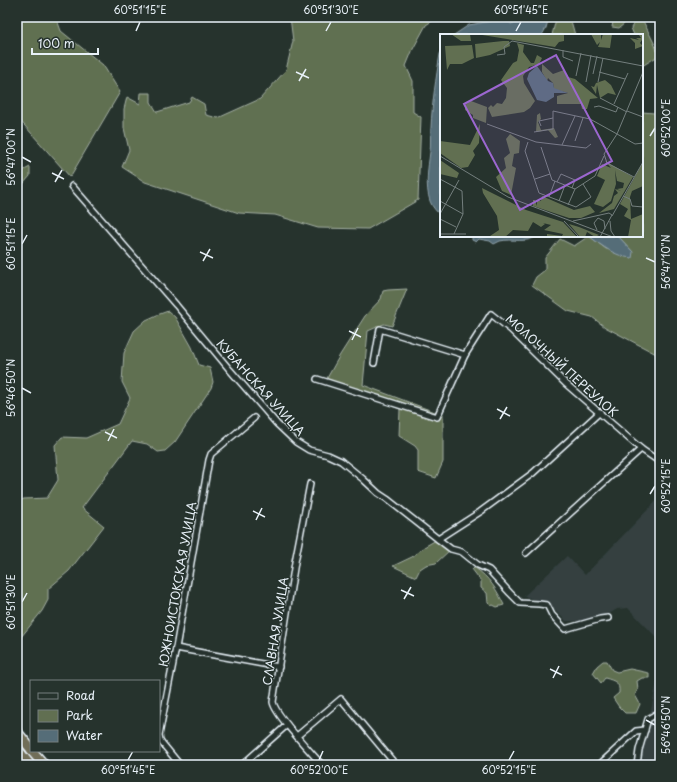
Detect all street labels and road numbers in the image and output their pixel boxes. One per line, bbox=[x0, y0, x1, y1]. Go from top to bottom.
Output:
street label: МОЛОЧНЫЙ ПЕРЕУЛОК bbox=[502, 309, 622, 421]
street label: КУБАНСКАЯ УЛИЦА bbox=[212, 335, 310, 439]
street label: ЮЖНОИСТОКСКАЯ УЛИЦА bbox=[154, 500, 200, 668]
street label: СЛАВНАЯ УЛИЦА bbox=[258, 575, 292, 687]

